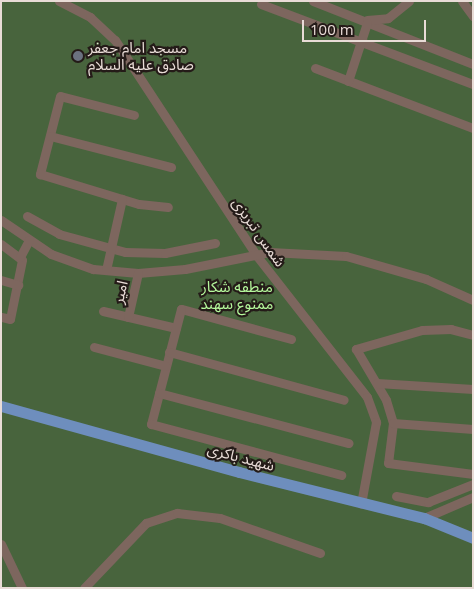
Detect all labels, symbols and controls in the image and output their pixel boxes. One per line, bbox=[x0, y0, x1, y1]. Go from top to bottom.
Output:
scale bar bbox=[304, 10, 428, 42]
text: 100 m bbox=[310, 19, 354, 39]
place label: مسجد امام جعفر صادق علیه السلام bbox=[88, 38, 194, 73]
marker: مسجد امام جعفر صادق علیه السلام bbox=[72, 50, 84, 62]
street label: شمس تبریزی bbox=[229, 194, 289, 270]
park label: منطقه شکار ممنوع سهند bbox=[201, 277, 273, 312]
street label: امیر bbox=[109, 279, 131, 305]
street label: شهید باکری bbox=[205, 439, 277, 475]

